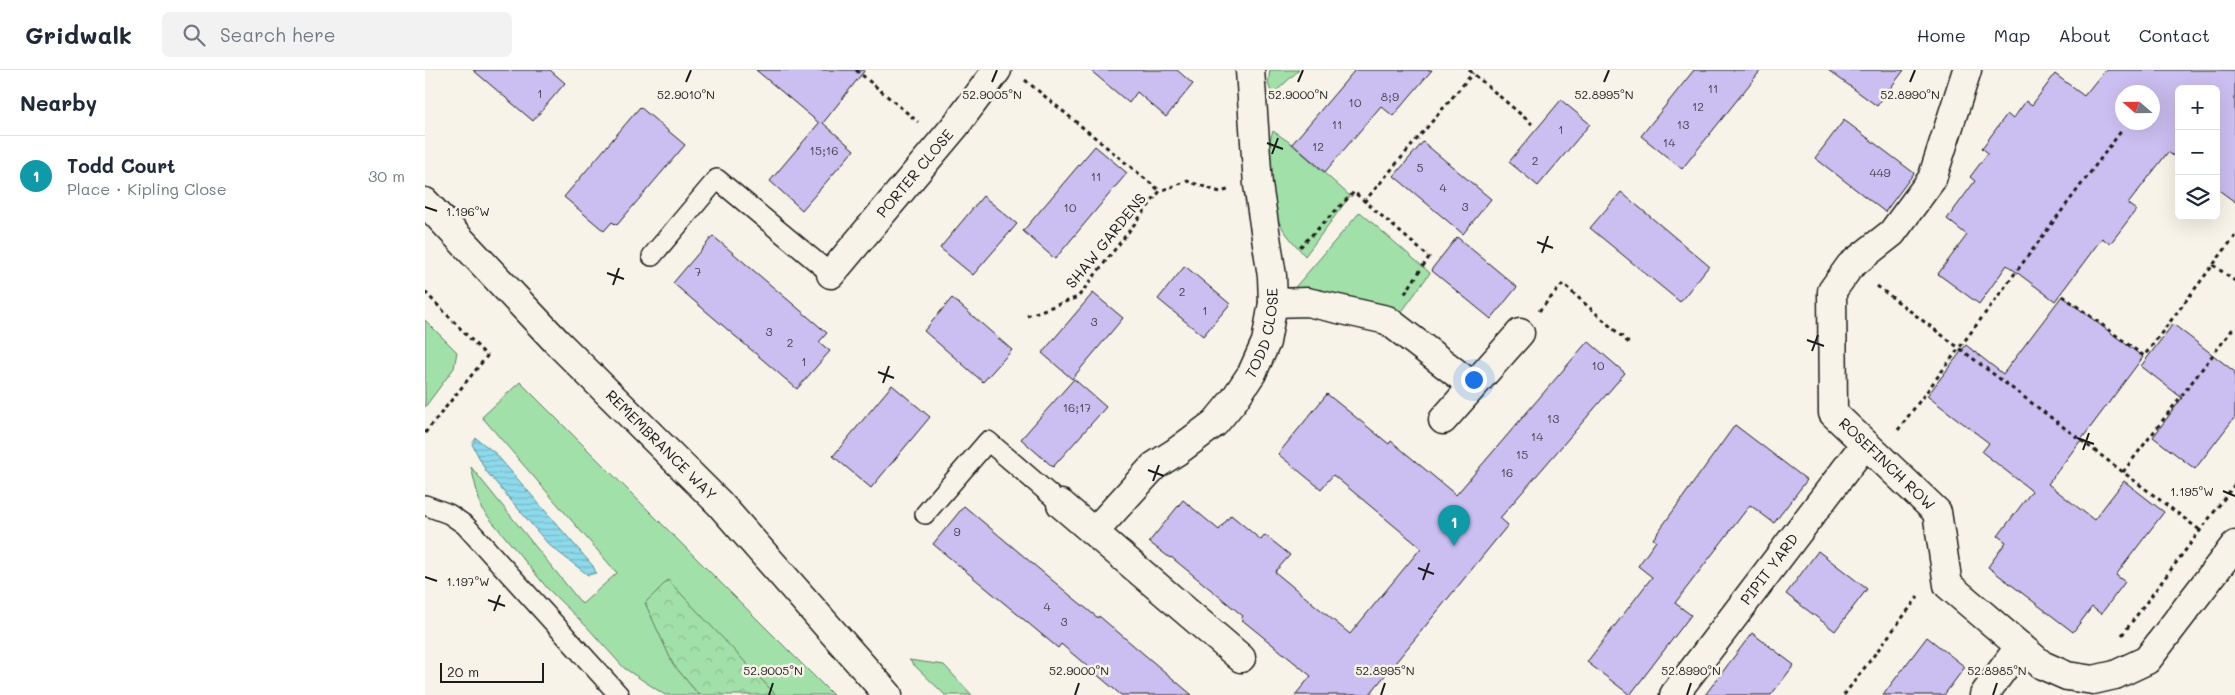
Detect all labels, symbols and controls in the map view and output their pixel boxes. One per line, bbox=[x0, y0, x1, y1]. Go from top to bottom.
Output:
search box bbox=[162, 12, 512, 57]
text: Gridwalk bbox=[25, 19, 132, 50]
icon: search bbox=[180, 21, 208, 49]
text: Search here bbox=[220, 22, 336, 47]
text: Home bbox=[1917, 23, 1966, 47]
text: Map bbox=[1994, 23, 2030, 47]
text: About bbox=[2058, 23, 2111, 47]
text: Contact bbox=[2139, 23, 2210, 47]
house number: 11 bbox=[1708, 80, 1718, 96]
house number: 1 bbox=[537, 85, 543, 101]
north arrow bbox=[2115, 85, 2160, 130]
map controls bbox=[2175, 85, 2220, 220]
button: + bbox=[2175, 85, 2220, 130]
text: 52.9010°N bbox=[657, 86, 715, 102]
text: 52.9005°N bbox=[962, 86, 1022, 102]
text: 52.9000°N bbox=[1268, 86, 1328, 102]
text: 52.8995°N bbox=[1574, 86, 1634, 102]
text: 52.8990°N bbox=[1880, 86, 1940, 102]
house number: 8;9 bbox=[1381, 88, 1399, 104]
text: Nearby bbox=[20, 89, 97, 116]
house number: 10 bbox=[1349, 94, 1362, 110]
house number: 12 bbox=[1692, 98, 1704, 114]
house number: 11 bbox=[1332, 116, 1342, 132]
house number: 13 bbox=[1677, 116, 1689, 132]
house number: 1 bbox=[1558, 121, 1564, 137]
street label: PORTER CLOSE bbox=[872, 124, 958, 221]
button: − bbox=[2175, 130, 2220, 175]
house number: 14 bbox=[1663, 134, 1675, 150]
house number: 12 bbox=[1312, 138, 1324, 154]
house number: 15;16 bbox=[810, 142, 838, 158]
house number: 2 bbox=[1532, 152, 1538, 168]
text: Todd Court bbox=[67, 153, 176, 178]
house number: 5 bbox=[1417, 159, 1424, 175]
house number: 449 bbox=[1869, 164, 1891, 180]
text: 1 bbox=[32, 165, 40, 186]
text: 30 m bbox=[368, 165, 405, 186]
house number: 11 bbox=[1091, 168, 1101, 184]
button: layers bbox=[2175, 175, 2220, 220]
text: Place · Kipling Close bbox=[67, 178, 227, 199]
house number: 4 bbox=[1439, 179, 1447, 195]
street label: SHAW GARDENS bbox=[1061, 189, 1150, 292]
house number: 3 bbox=[1461, 198, 1469, 214]
house number: 10 bbox=[1064, 199, 1077, 215]
text: 1.196°W bbox=[446, 203, 490, 219]
house number: 7 bbox=[695, 263, 702, 279]
house number: 2 bbox=[1179, 283, 1185, 299]
street label: TODD CLOSE bbox=[1240, 287, 1282, 382]
house number: 1 bbox=[1202, 302, 1208, 318]
house number: 3 bbox=[1090, 313, 1098, 329]
house number: 3 bbox=[765, 323, 773, 339]
house number: 2 bbox=[787, 334, 793, 350]
house number: 1 bbox=[801, 353, 807, 369]
house number: 10 bbox=[1592, 357, 1605, 373]
your location bbox=[1461, 367, 1487, 393]
street label: REMEMBRANCE WAY bbox=[602, 385, 721, 504]
house number: 16;17 bbox=[1063, 399, 1092, 415]
house number: 13 bbox=[1547, 410, 1559, 426]
street label: ROSEFINCH ROW bbox=[1835, 413, 1940, 514]
house number: 14 bbox=[1531, 428, 1543, 444]
house number: 15 bbox=[1516, 446, 1528, 462]
house number: 16 bbox=[1501, 464, 1513, 480]
text: 1.195°W bbox=[2170, 483, 2214, 499]
pin: 1 bbox=[1438, 505, 1470, 546]
house number: 9 bbox=[953, 523, 961, 539]
street label: PIPIT YARD bbox=[1735, 529, 1803, 608]
text: 1.197°W bbox=[446, 573, 490, 589]
house number: 4 bbox=[1043, 598, 1051, 614]
house number: 3 bbox=[1060, 613, 1068, 629]
scale bar bbox=[440, 660, 544, 683]
text: 20 m bbox=[447, 662, 479, 681]
text: 52.9005°N bbox=[743, 662, 803, 678]
text: 52.9000°N bbox=[1049, 662, 1109, 678]
text: 52.8995°N bbox=[1355, 662, 1415, 678]
text: 52.8990°N bbox=[1661, 662, 1721, 678]
text: 52.8985°N bbox=[1967, 662, 2027, 678]

